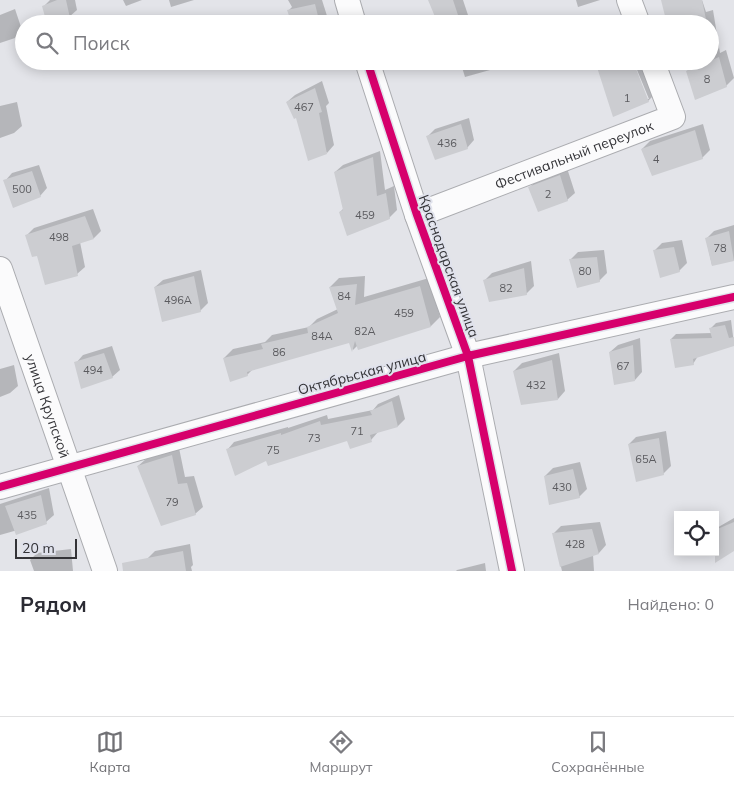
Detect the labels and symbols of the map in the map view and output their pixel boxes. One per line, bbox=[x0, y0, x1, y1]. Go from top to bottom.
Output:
house number: 8 bbox=[704, 72, 711, 86]
house number: 1 bbox=[624, 91, 630, 105]
house number: 467 bbox=[294, 100, 314, 114]
street label: Фестивальный переулок bbox=[492, 116, 656, 193]
house number: 436 bbox=[437, 136, 457, 150]
house number: 4 bbox=[653, 152, 660, 166]
house number: 500 bbox=[12, 182, 32, 196]
house number: 2 bbox=[545, 187, 552, 201]
street label: Краснодарская улица bbox=[415, 192, 483, 340]
house number: 459 bbox=[355, 208, 375, 222]
house number: 498 bbox=[49, 230, 69, 244]
house number: 78 bbox=[713, 241, 727, 255]
house number: 80 bbox=[578, 264, 592, 278]
house number: 82 bbox=[499, 281, 513, 295]
house number: 84 bbox=[337, 289, 351, 303]
house number: 496А bbox=[164, 293, 192, 307]
house number: 459 bbox=[394, 306, 414, 320]
house number: 82А bbox=[354, 324, 376, 338]
house number: 84А bbox=[311, 329, 333, 343]
house number: 86 bbox=[272, 345, 286, 359]
street label: Октябрьская улица bbox=[296, 347, 428, 399]
street label: улица Крупской bbox=[21, 351, 74, 460]
house number: 67 bbox=[616, 359, 630, 373]
house number: 494 bbox=[83, 363, 103, 377]
house number: 432 bbox=[526, 378, 546, 392]
house number: 71 bbox=[350, 424, 364, 438]
house number: 73 bbox=[307, 431, 321, 445]
house number: 75 bbox=[266, 443, 280, 457]
house number: 65А bbox=[635, 452, 657, 466]
house number: 430 bbox=[552, 480, 572, 494]
house number: 79 bbox=[165, 495, 179, 509]
house number: 435 bbox=[17, 508, 37, 522]
scale bar bbox=[15, 536, 78, 559]
house number: 428 bbox=[565, 537, 585, 551]

